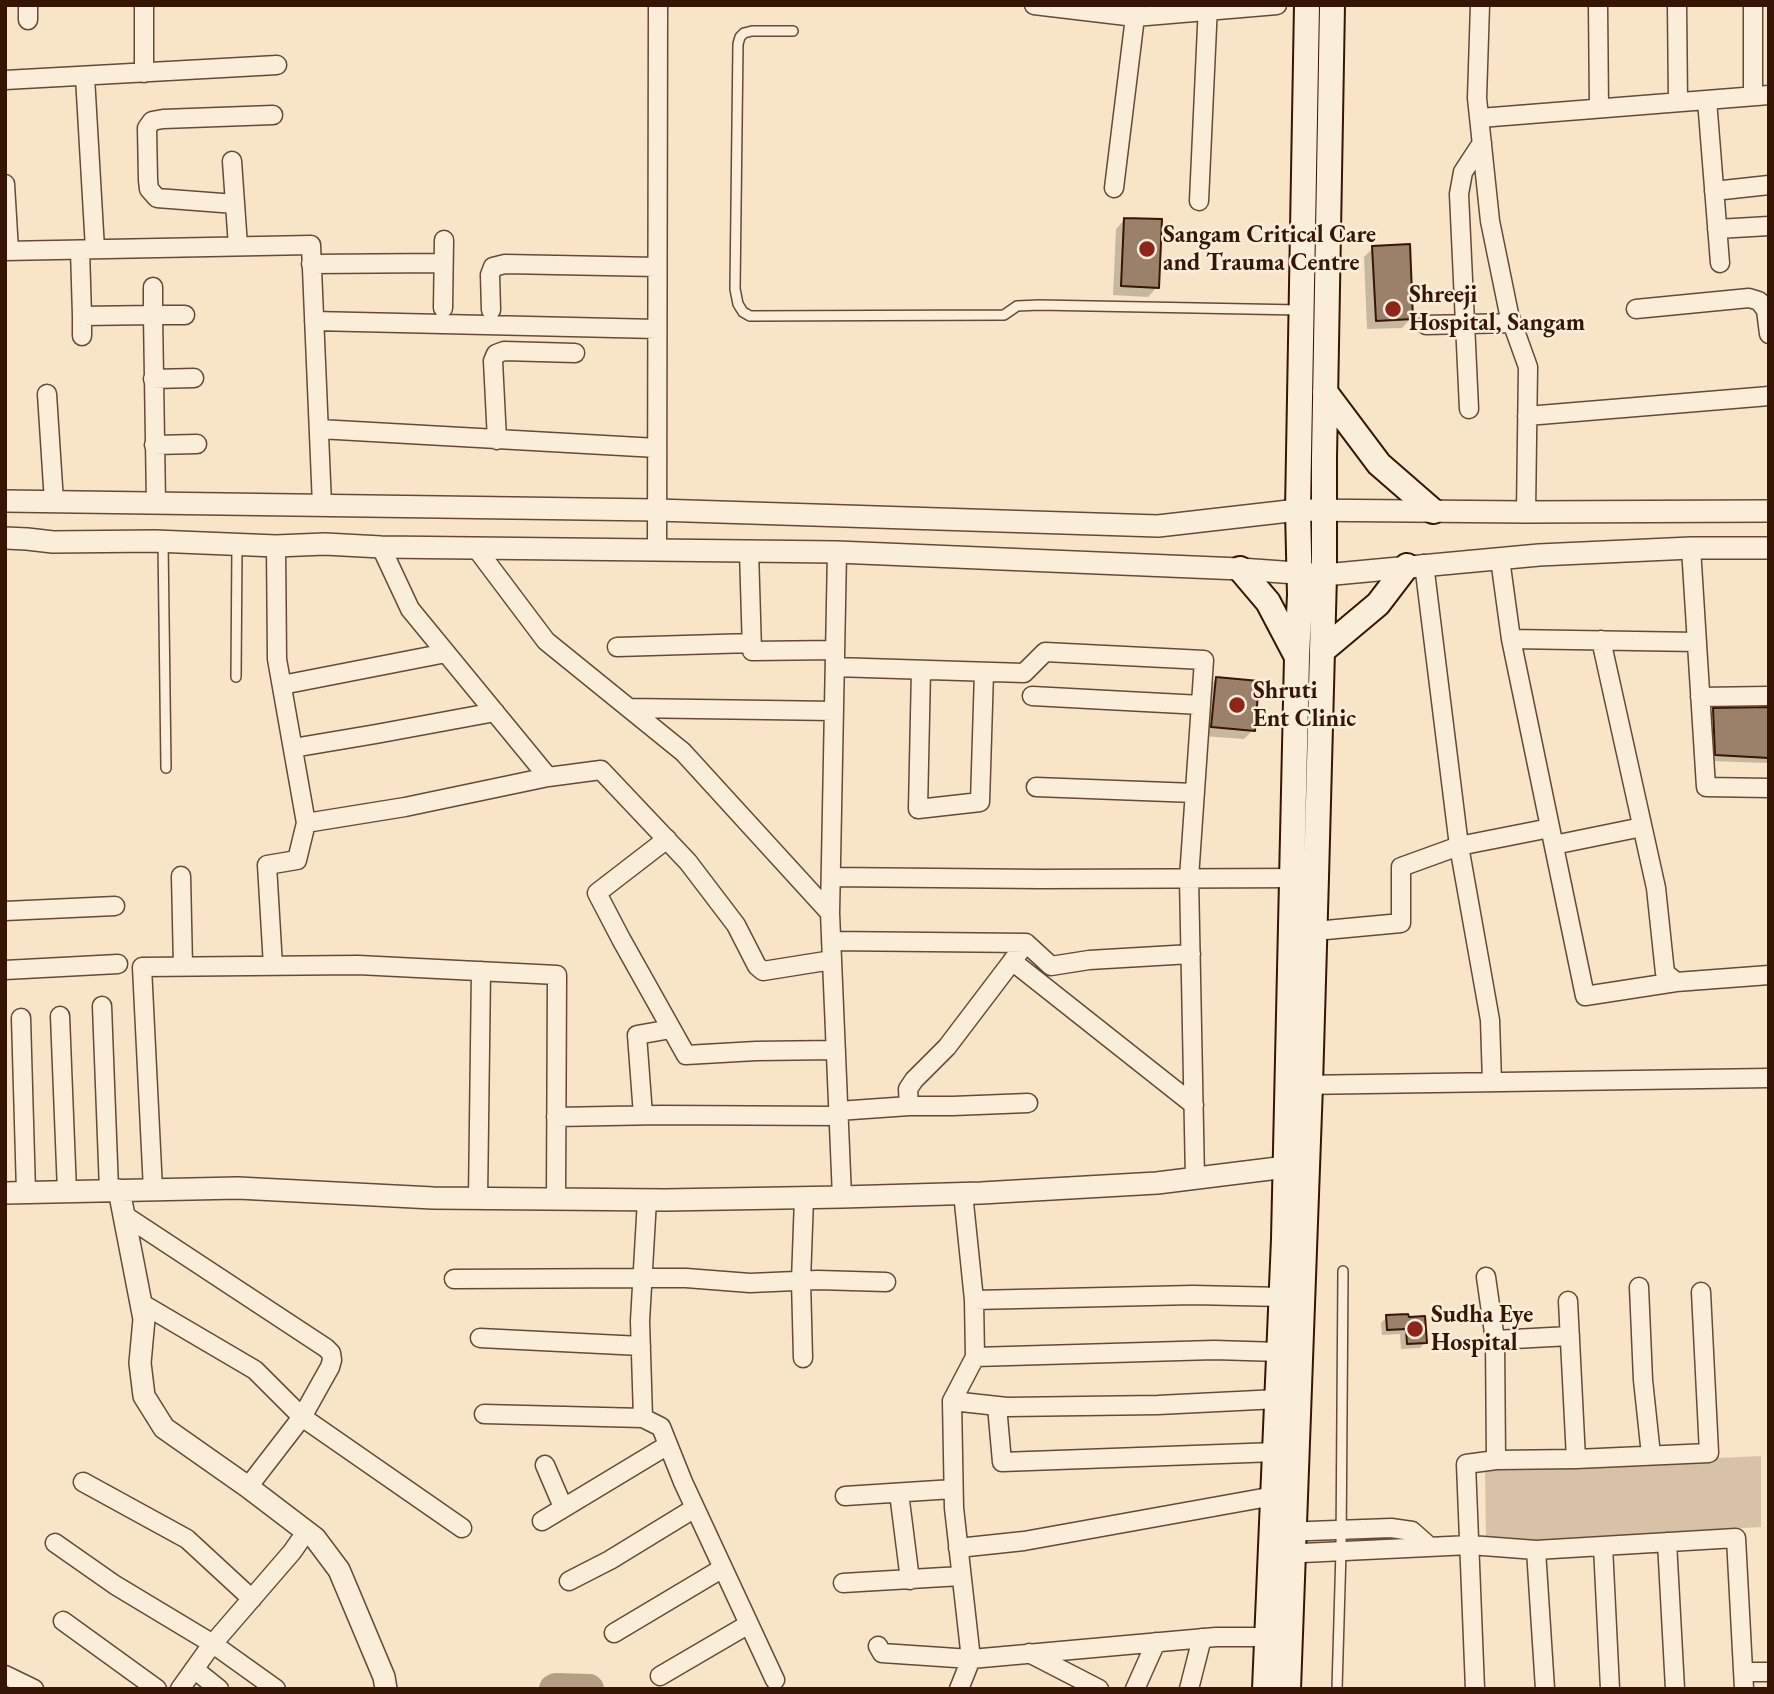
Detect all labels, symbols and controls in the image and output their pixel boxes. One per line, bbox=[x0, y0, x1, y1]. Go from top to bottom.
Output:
place label: Sangam Critical Care and Trauma Centre bbox=[1163, 221, 1376, 277]
marker: Sangam Critical Care and Trauma Centre bbox=[1137, 239, 1157, 259]
place label: Shreeji Hospital, Sangam bbox=[1409, 281, 1585, 337]
marker: Shreeji Hospital, Sangam bbox=[1383, 299, 1403, 319]
place label: Shruti Ent Clinic bbox=[1253, 677, 1356, 733]
marker: Shruti Ent Clinic bbox=[1227, 695, 1247, 715]
place label: Sudha Eye Hospital bbox=[1431, 1301, 1533, 1357]
marker: Sudha Eye Hospital bbox=[1405, 1319, 1425, 1339]

